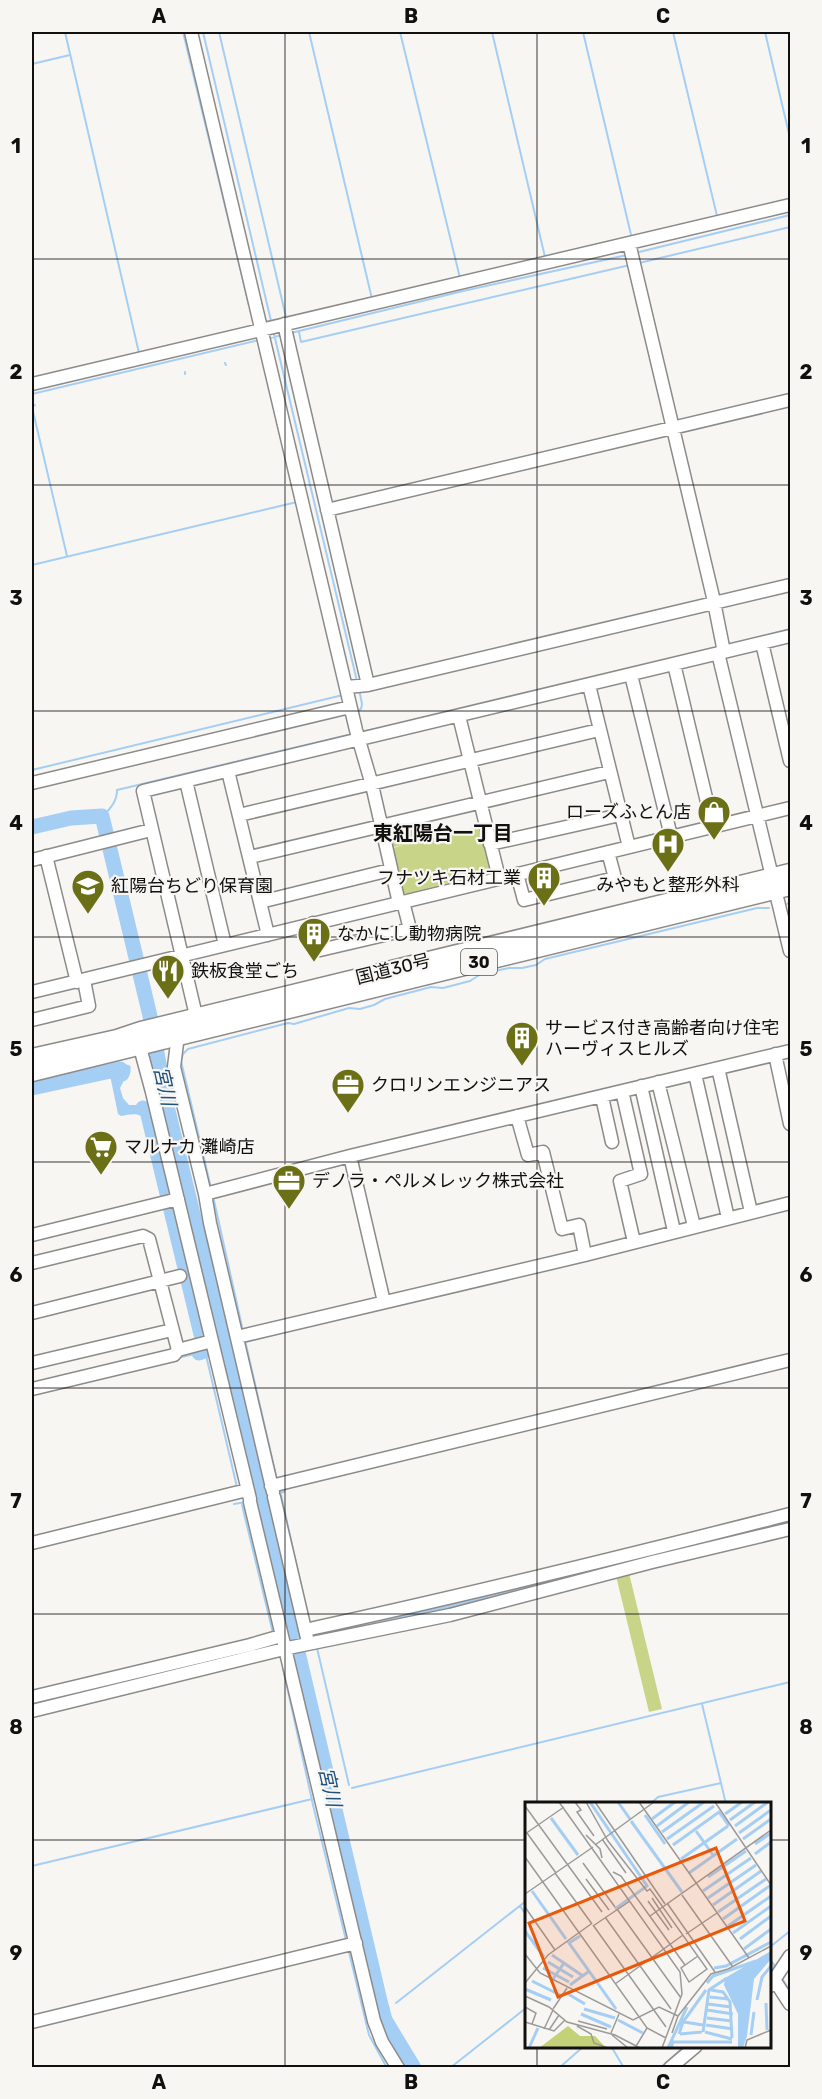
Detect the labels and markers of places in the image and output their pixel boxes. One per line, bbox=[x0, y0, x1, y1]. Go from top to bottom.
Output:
shop icon: ローズふとん店 bbox=[696, 794, 732, 841]
place label: ローズふとん店 bbox=[566, 801, 691, 823]
hospital icon: みやもと整形外科 bbox=[650, 826, 686, 873]
building icon: フナツキ石材工業 bbox=[526, 860, 562, 907]
place label: フナツキ石材工業 bbox=[377, 867, 521, 889]
school or university icon: 紅陽台ちどり保育園 bbox=[70, 868, 106, 915]
place label: みやもと整形外科 bbox=[596, 874, 740, 896]
place label: 紅陽台ちどり保育園 bbox=[111, 875, 273, 897]
building icon: なかにし動物病院 bbox=[296, 916, 332, 963]
place label: なかにし動物病院 bbox=[337, 923, 481, 945]
restaurant icon: 鉄板食堂ごち bbox=[150, 953, 186, 1000]
place label: 鉄板食堂ごち bbox=[191, 960, 299, 982]
place label: サービス付き高齢者向け住宅 ハーヴィスヒルズ bbox=[545, 1017, 779, 1060]
building icon: サービス付き高齢者向け住宅 ハーヴィスヒルズ bbox=[504, 1020, 540, 1067]
office icon: クロリンエンジニアス bbox=[330, 1067, 366, 1114]
place label: クロリンエンジニアス bbox=[371, 1074, 551, 1096]
supermarket icon: マルナカ 灘崎店 bbox=[83, 1129, 119, 1176]
place label: マルナカ 灘崎店 bbox=[124, 1136, 254, 1158]
office icon: デノラ・ペルメレック株式会社 bbox=[271, 1163, 307, 1210]
place label: デノラ・ペルメレック株式会社 bbox=[312, 1170, 564, 1192]

